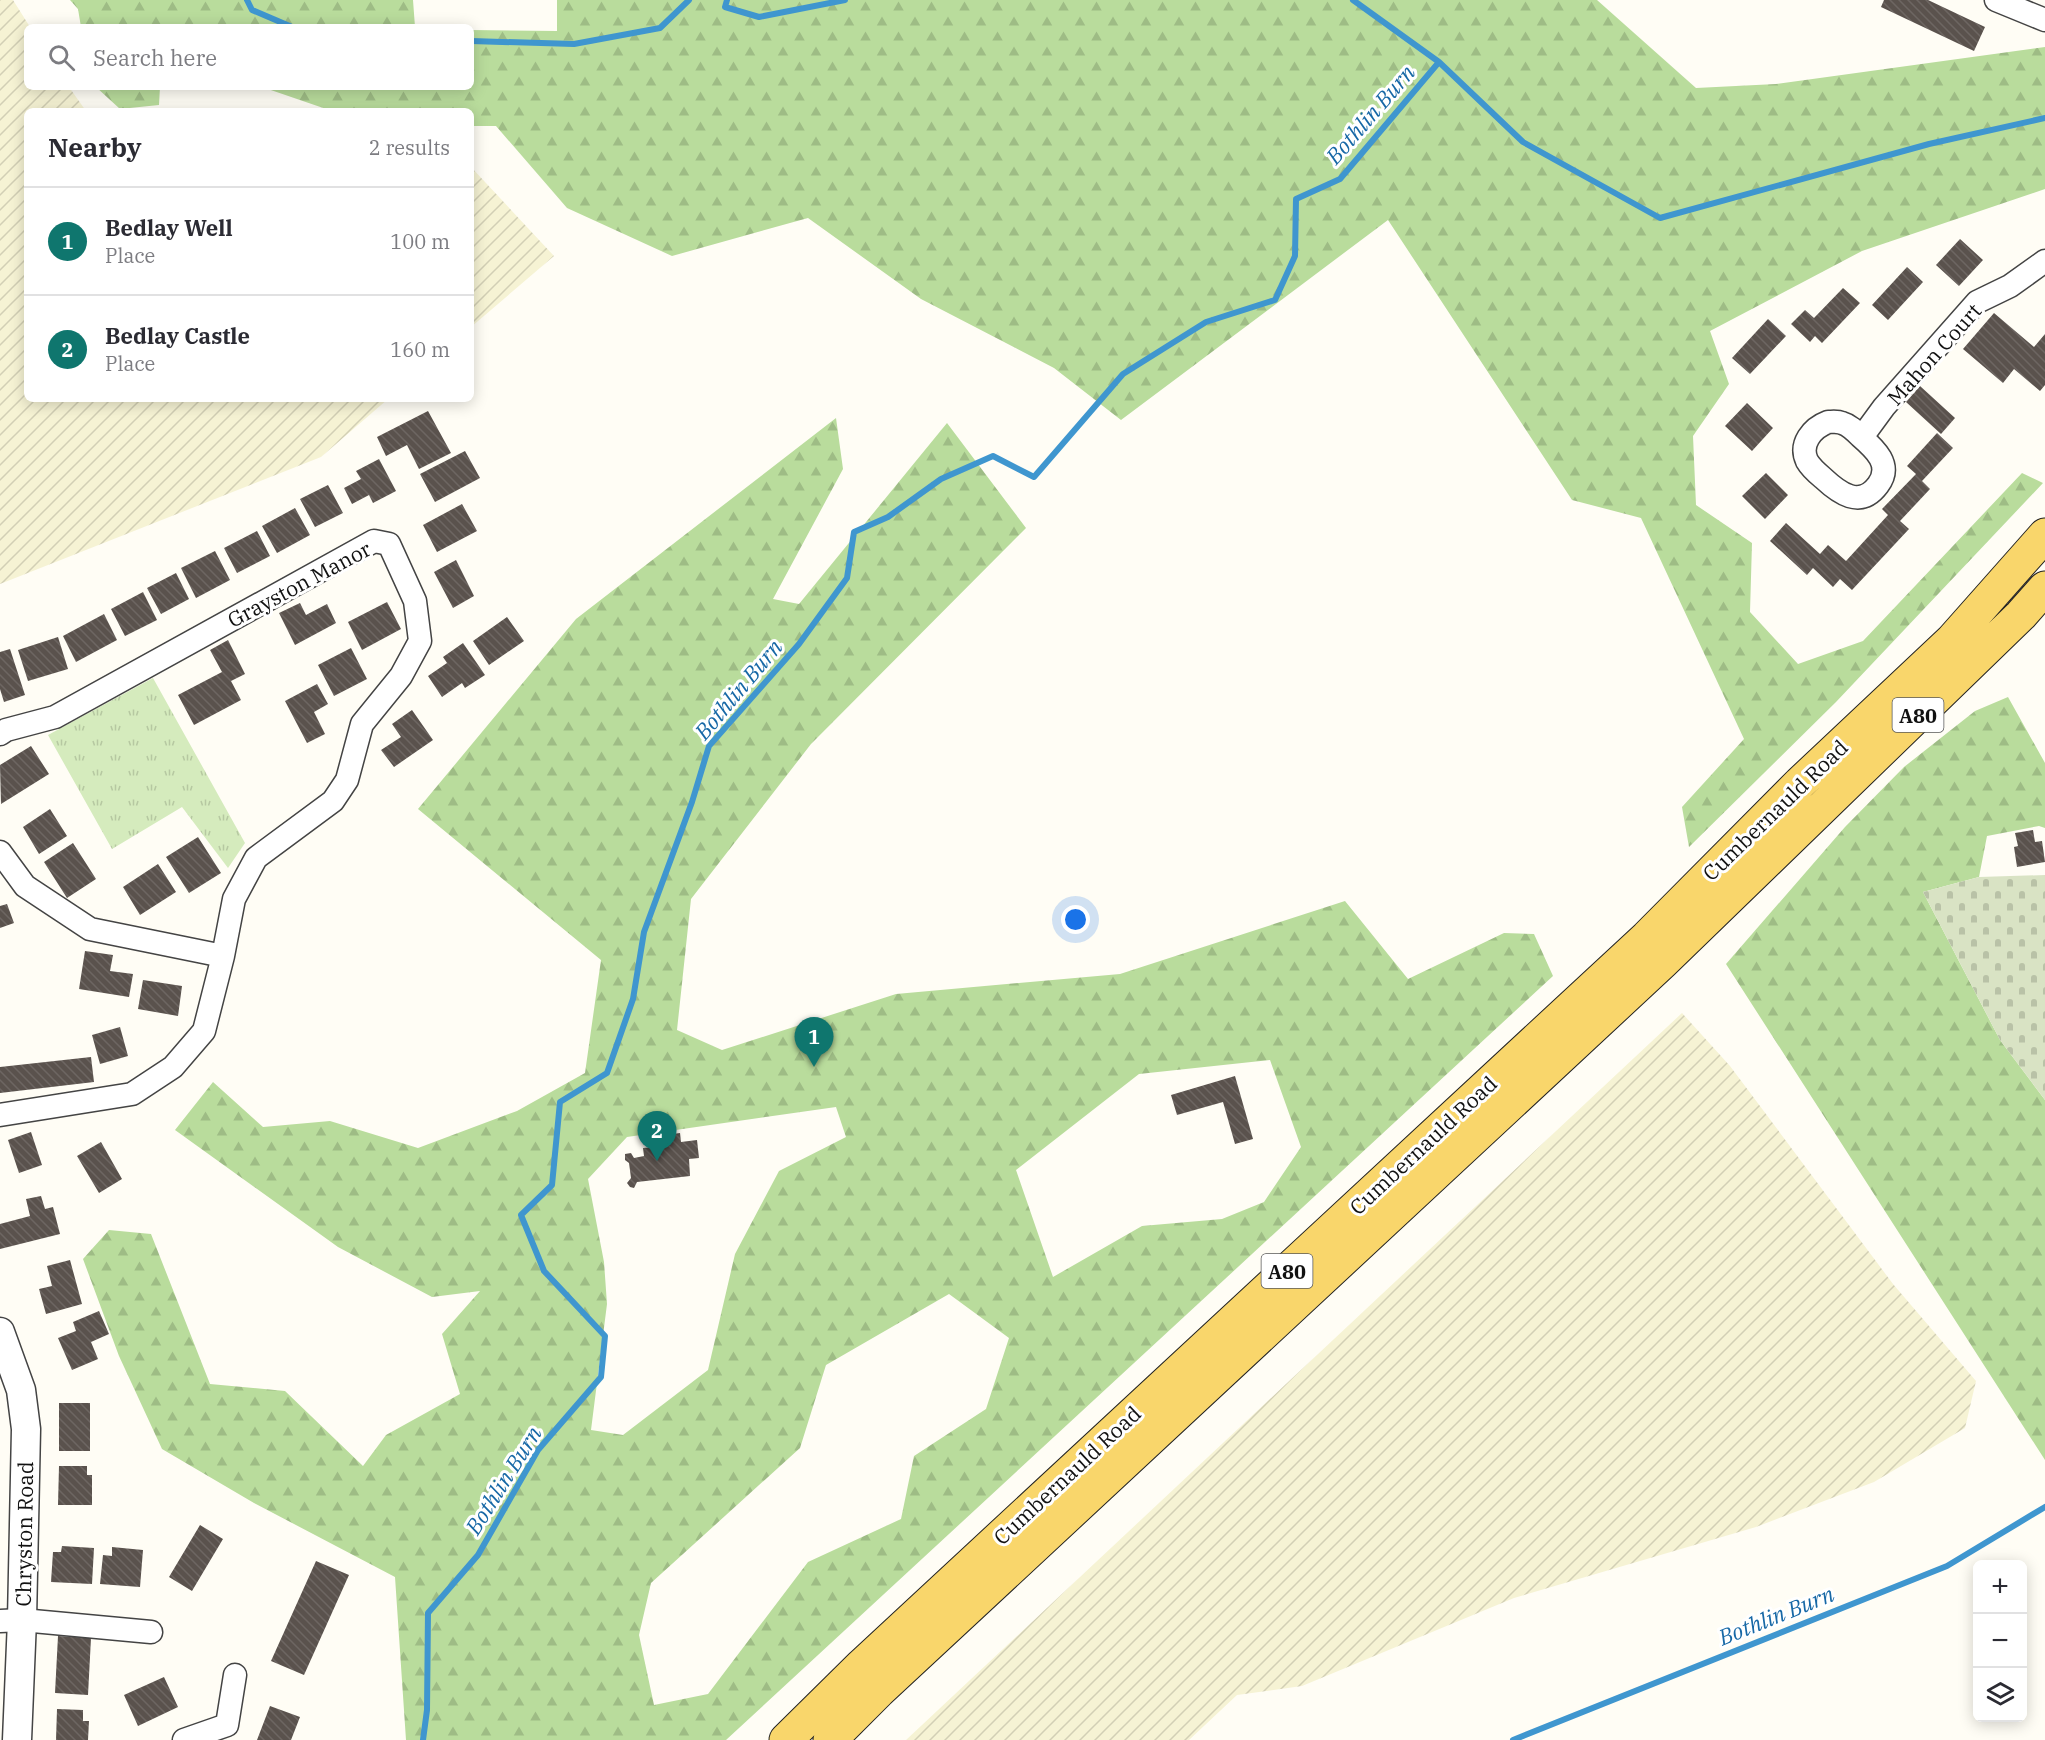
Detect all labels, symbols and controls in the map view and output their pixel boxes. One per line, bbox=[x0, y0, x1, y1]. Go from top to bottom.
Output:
search box bbox=[24, 24, 474, 90]
icon: search bbox=[45, 41, 78, 74]
text: Search here bbox=[93, 43, 217, 72]
water label: Bothlin Burn bbox=[1318, 58, 1421, 170]
text: Nearby bbox=[48, 130, 142, 164]
text: 2 results bbox=[369, 134, 450, 161]
text: Bedlay Well bbox=[105, 213, 233, 242]
text: 1 bbox=[62, 228, 74, 255]
text: 100 m bbox=[390, 228, 450, 255]
text: Place bbox=[105, 242, 155, 269]
street label: Mahon Court bbox=[1881, 297, 1987, 411]
text: Bedlay Castle bbox=[105, 321, 250, 350]
text: 2 bbox=[62, 336, 74, 363]
text: 160 m bbox=[390, 336, 450, 363]
text: Place bbox=[105, 350, 155, 377]
street label: Grayston Manor bbox=[222, 534, 376, 634]
water label: Bothlin Burn bbox=[687, 632, 789, 746]
road number: A80 bbox=[1892, 698, 1944, 732]
street label: Cumbernauld Road bbox=[1696, 733, 1854, 887]
your location bbox=[1061, 905, 1090, 934]
pin: 1 bbox=[794, 1018, 834, 1067]
street label: Cumbernauld Road bbox=[1343, 1069, 1503, 1221]
pin: 2 bbox=[638, 1112, 676, 1161]
road number: A80 bbox=[1262, 1254, 1312, 1288]
street label: Cumbernauld Road bbox=[987, 1399, 1147, 1551]
water label: Bothlin Burn bbox=[458, 1420, 548, 1540]
street label: Chryston Road bbox=[9, 1461, 39, 1607]
map controls bbox=[1973, 1560, 2027, 1722]
button: + bbox=[1973, 1560, 2027, 1614]
water label: Bothlin Burn bbox=[1713, 1578, 1839, 1652]
button: − bbox=[1973, 1614, 2027, 1668]
button: layers bbox=[1973, 1668, 2027, 1722]

